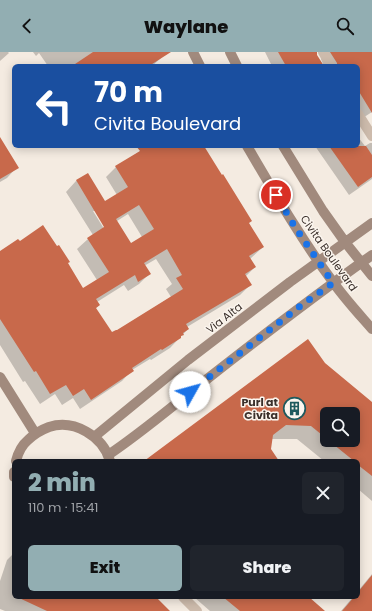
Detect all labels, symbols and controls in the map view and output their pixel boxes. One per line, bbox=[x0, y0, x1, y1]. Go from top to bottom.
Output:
text: Waylane bbox=[144, 14, 228, 39]
icon: back bbox=[16, 15, 38, 37]
icon: search bbox=[334, 15, 356, 37]
text: 70 m bbox=[94, 73, 163, 112]
icon: left bbox=[28, 80, 80, 132]
text: Civita Boulevard bbox=[94, 111, 241, 136]
pin bbox=[259, 178, 293, 212]
icon: arrive bbox=[265, 184, 287, 206]
street label: Civita Boulevard bbox=[297, 212, 361, 294]
street label: Via Alta bbox=[202, 299, 246, 337]
position arrow bbox=[169, 371, 211, 413]
place label: Purl at Civita bbox=[242, 394, 279, 423]
building icon: Purl at Civita bbox=[281, 395, 307, 421]
map controls bbox=[320, 407, 360, 447]
button: search bbox=[320, 407, 360, 447]
text: 2 min bbox=[28, 466, 96, 499]
button: close bbox=[302, 472, 344, 514]
text: 110 m · 15:41 bbox=[28, 498, 98, 517]
button: Exit bbox=[28, 545, 182, 591]
button: Share bbox=[190, 545, 344, 591]

